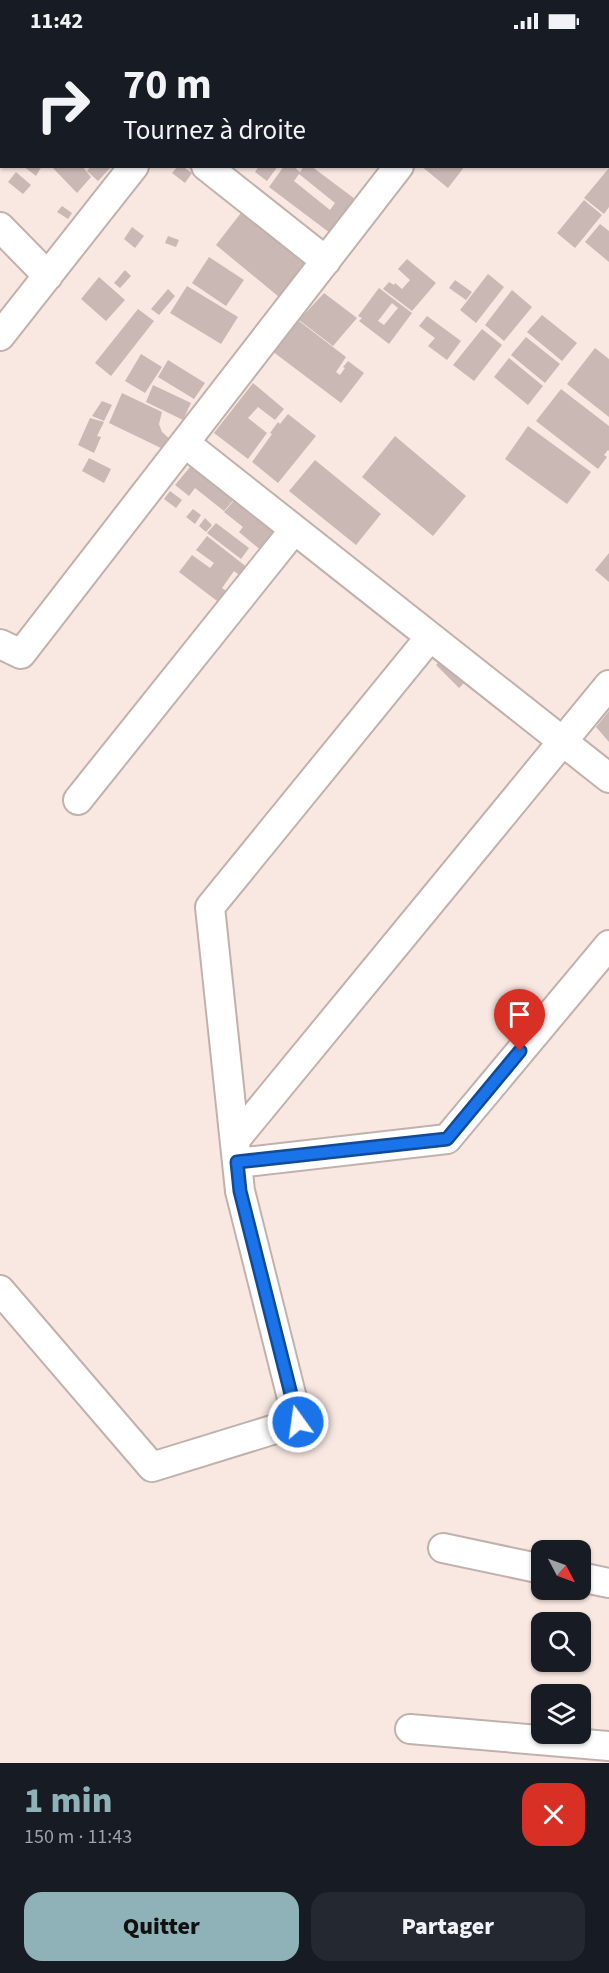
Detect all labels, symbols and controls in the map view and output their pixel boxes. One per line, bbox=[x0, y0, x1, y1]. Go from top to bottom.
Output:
text: 11:42 bbox=[30, 5, 83, 37]
text: 70 m bbox=[123, 55, 212, 115]
icon: right bbox=[24, 66, 102, 144]
text: Tournez à droite bbox=[123, 111, 306, 150]
pin bbox=[494, 989, 545, 1051]
icon: arrive bbox=[503, 998, 536, 1031]
position arrow bbox=[266, 1390, 330, 1454]
north arrow bbox=[531, 1540, 591, 1600]
map controls bbox=[531, 1540, 591, 1744]
button: search bbox=[531, 1612, 591, 1672]
button: layers bbox=[531, 1684, 591, 1744]
text: 1 min bbox=[24, 1775, 112, 1826]
button: close bbox=[522, 1783, 585, 1846]
text: 150 m · 11:43 bbox=[24, 1823, 132, 1851]
button: Quitter bbox=[24, 1892, 299, 1961]
button: Partager bbox=[311, 1892, 585, 1961]

